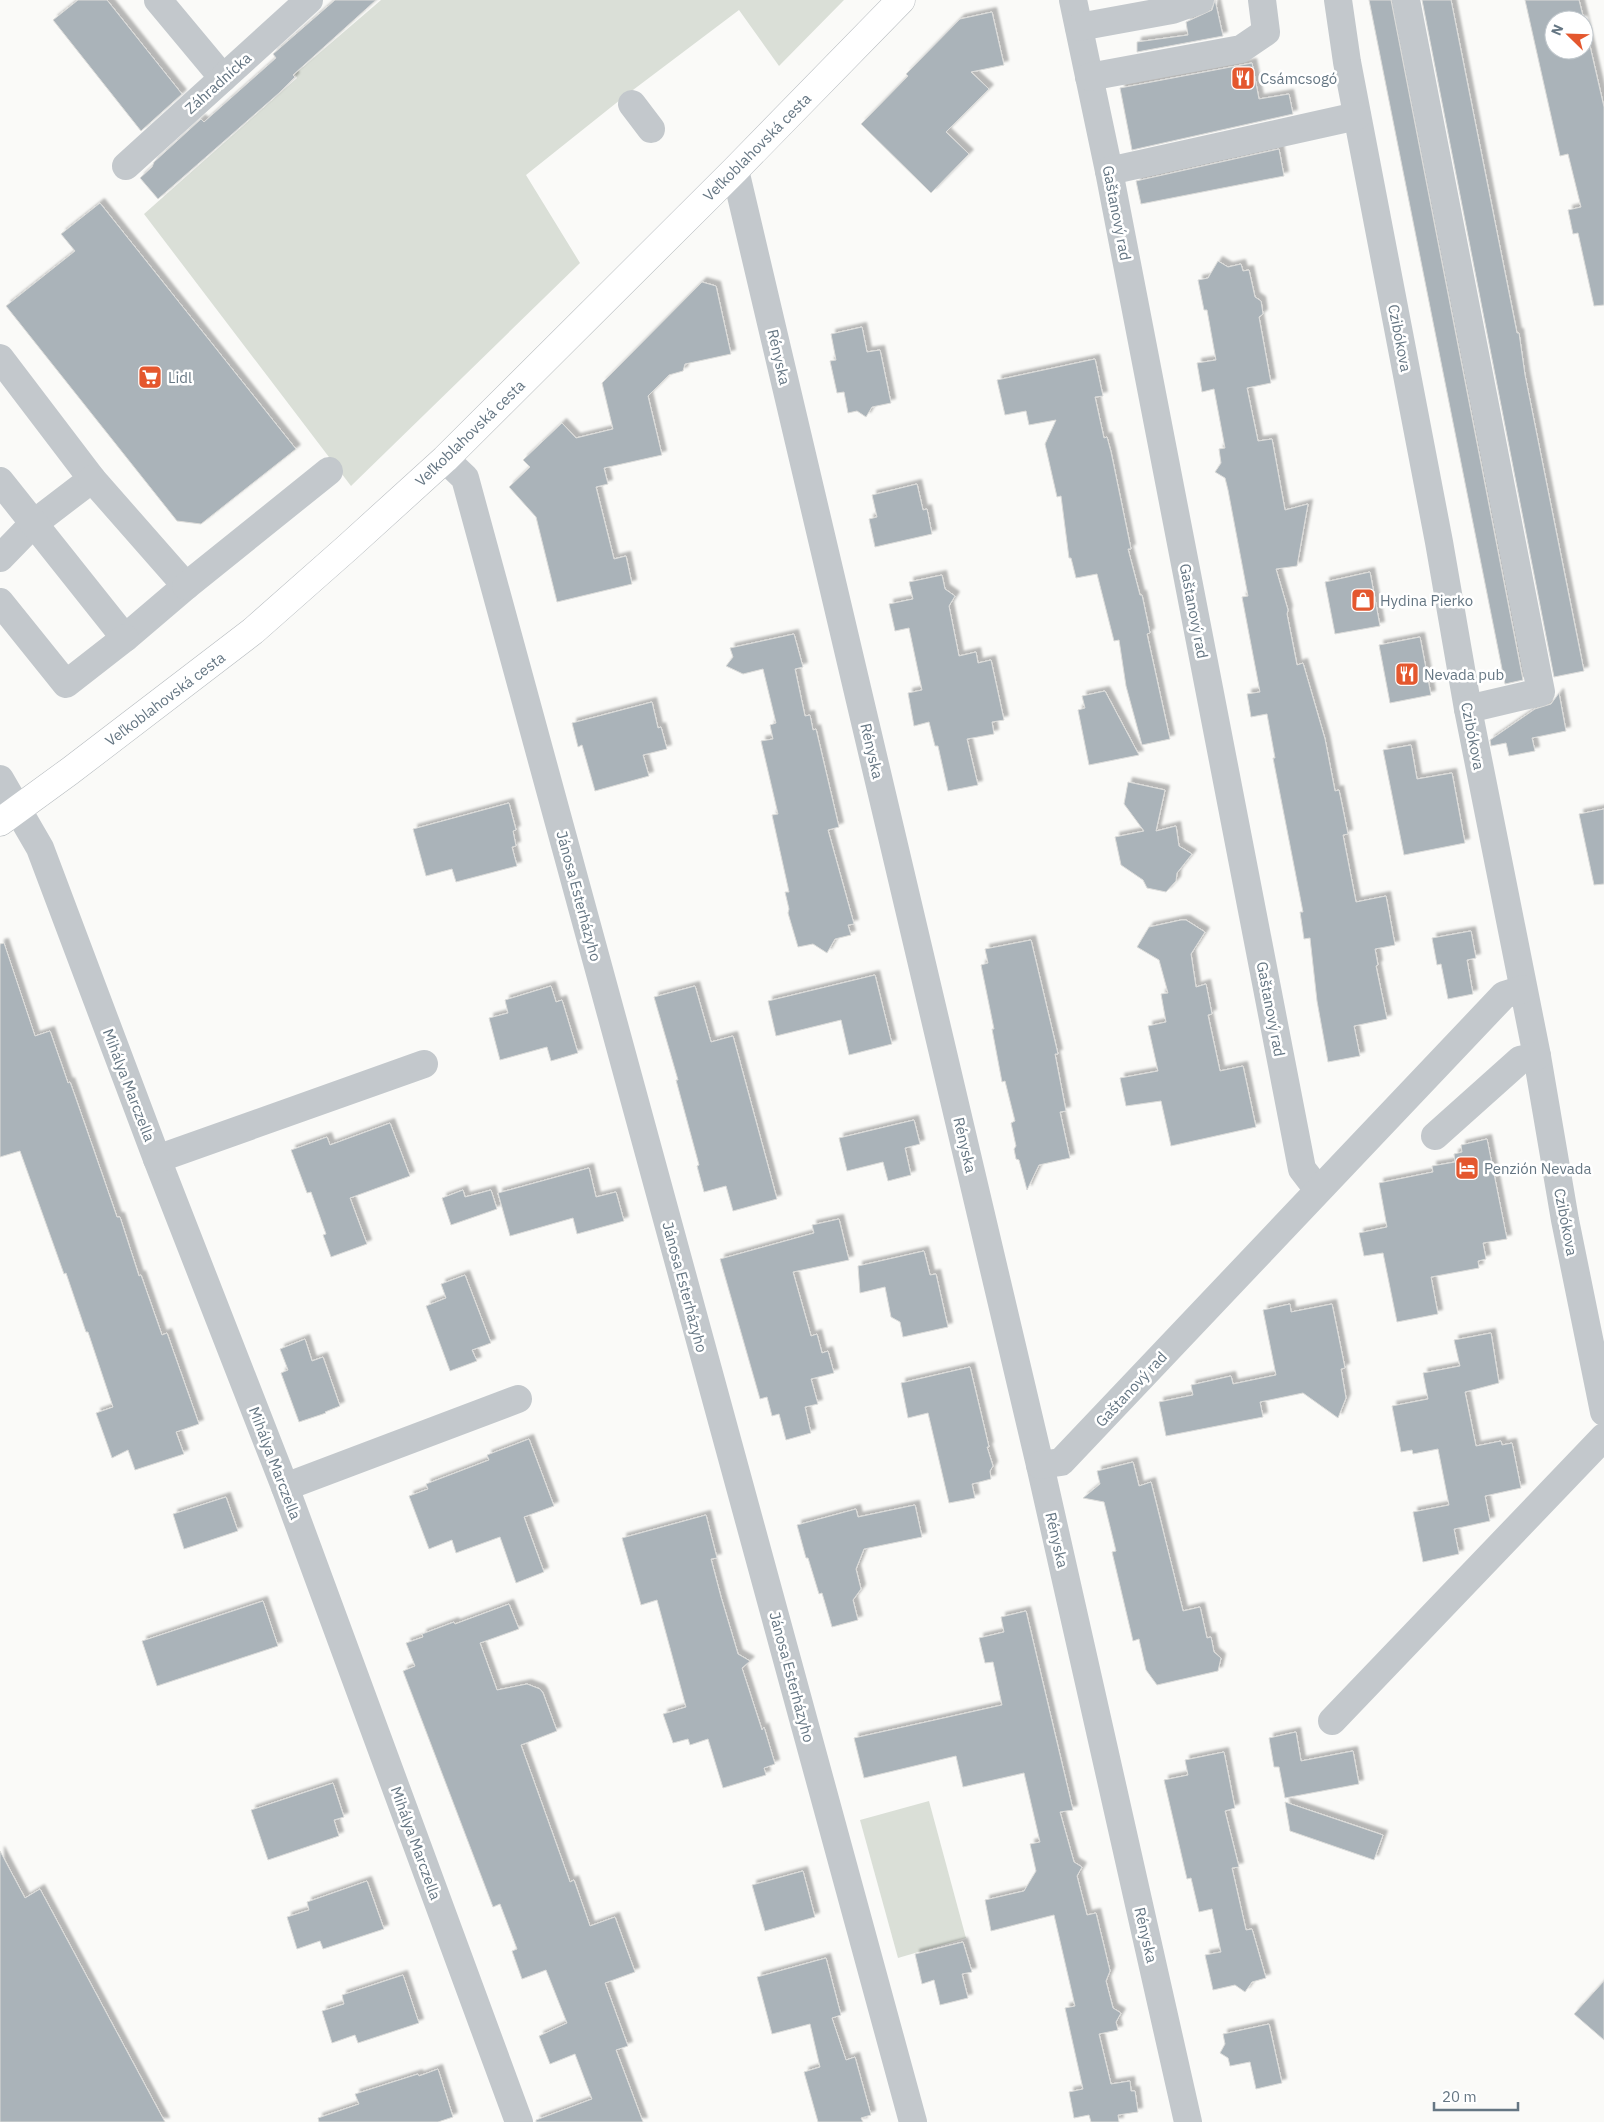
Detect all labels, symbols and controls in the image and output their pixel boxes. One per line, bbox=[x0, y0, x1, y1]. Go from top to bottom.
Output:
north arrow bbox=[1544, 10, 1594, 60]
text: N bbox=[1547, 22, 1567, 38]
street label: Záhradnícka bbox=[181, 48, 255, 118]
restaurant icon: Csámcsogó bbox=[1230, 65, 1256, 91]
place label: Csámcsogó bbox=[1260, 69, 1337, 88]
street label: Veľkoblahovská cesta bbox=[699, 89, 815, 205]
street label: Gaštanový rad bbox=[1098, 164, 1136, 262]
street label: Czibókova bbox=[1384, 303, 1416, 373]
street label: Rényska bbox=[763, 327, 795, 387]
supermarket icon: Lidl bbox=[137, 364, 163, 390]
place label: Lidl bbox=[168, 368, 192, 387]
street label: Veľkoblahovská cesta bbox=[411, 376, 529, 490]
street label: Gaštanový rad bbox=[1175, 562, 1213, 660]
shop icon: Hydina Pierko bbox=[1350, 587, 1376, 613]
place label: Hydina Pierko bbox=[1380, 591, 1473, 610]
street label: Veľkoblahovská cesta bbox=[101, 648, 229, 750]
restaurant icon: Nevada pub bbox=[1394, 661, 1420, 687]
place label: Nevada pub bbox=[1424, 665, 1504, 684]
street label: Czibókova bbox=[1457, 701, 1489, 771]
street label: Rényska bbox=[856, 721, 888, 781]
street label: Jánosa Esterházyho bbox=[552, 829, 606, 963]
street label: Gaštanový rad bbox=[1252, 960, 1290, 1058]
street label: Mihálya Marczella bbox=[99, 1026, 159, 1144]
street label: Rényska bbox=[949, 1115, 981, 1175]
hotel icon: Penzión Nevada bbox=[1454, 1155, 1480, 1181]
place label: Penzión Nevada bbox=[1484, 1159, 1591, 1178]
street label: Czibókova bbox=[1550, 1187, 1582, 1257]
street label: Jánosa Esterházyho bbox=[658, 1220, 712, 1354]
street label: Gaštanový rad bbox=[1091, 1347, 1171, 1431]
street label: Mihálya Marczella bbox=[245, 1404, 305, 1522]
street label: Rényska bbox=[1041, 1510, 1073, 1570]
street label: Jánosa Esterházyho bbox=[765, 1610, 819, 1744]
street label: Mihálya Marczella bbox=[387, 1784, 445, 1902]
street label: Rényska bbox=[1130, 1905, 1162, 1965]
scale bar bbox=[1434, 2080, 1518, 2112]
text: 20 m bbox=[1442, 2087, 1477, 2106]

